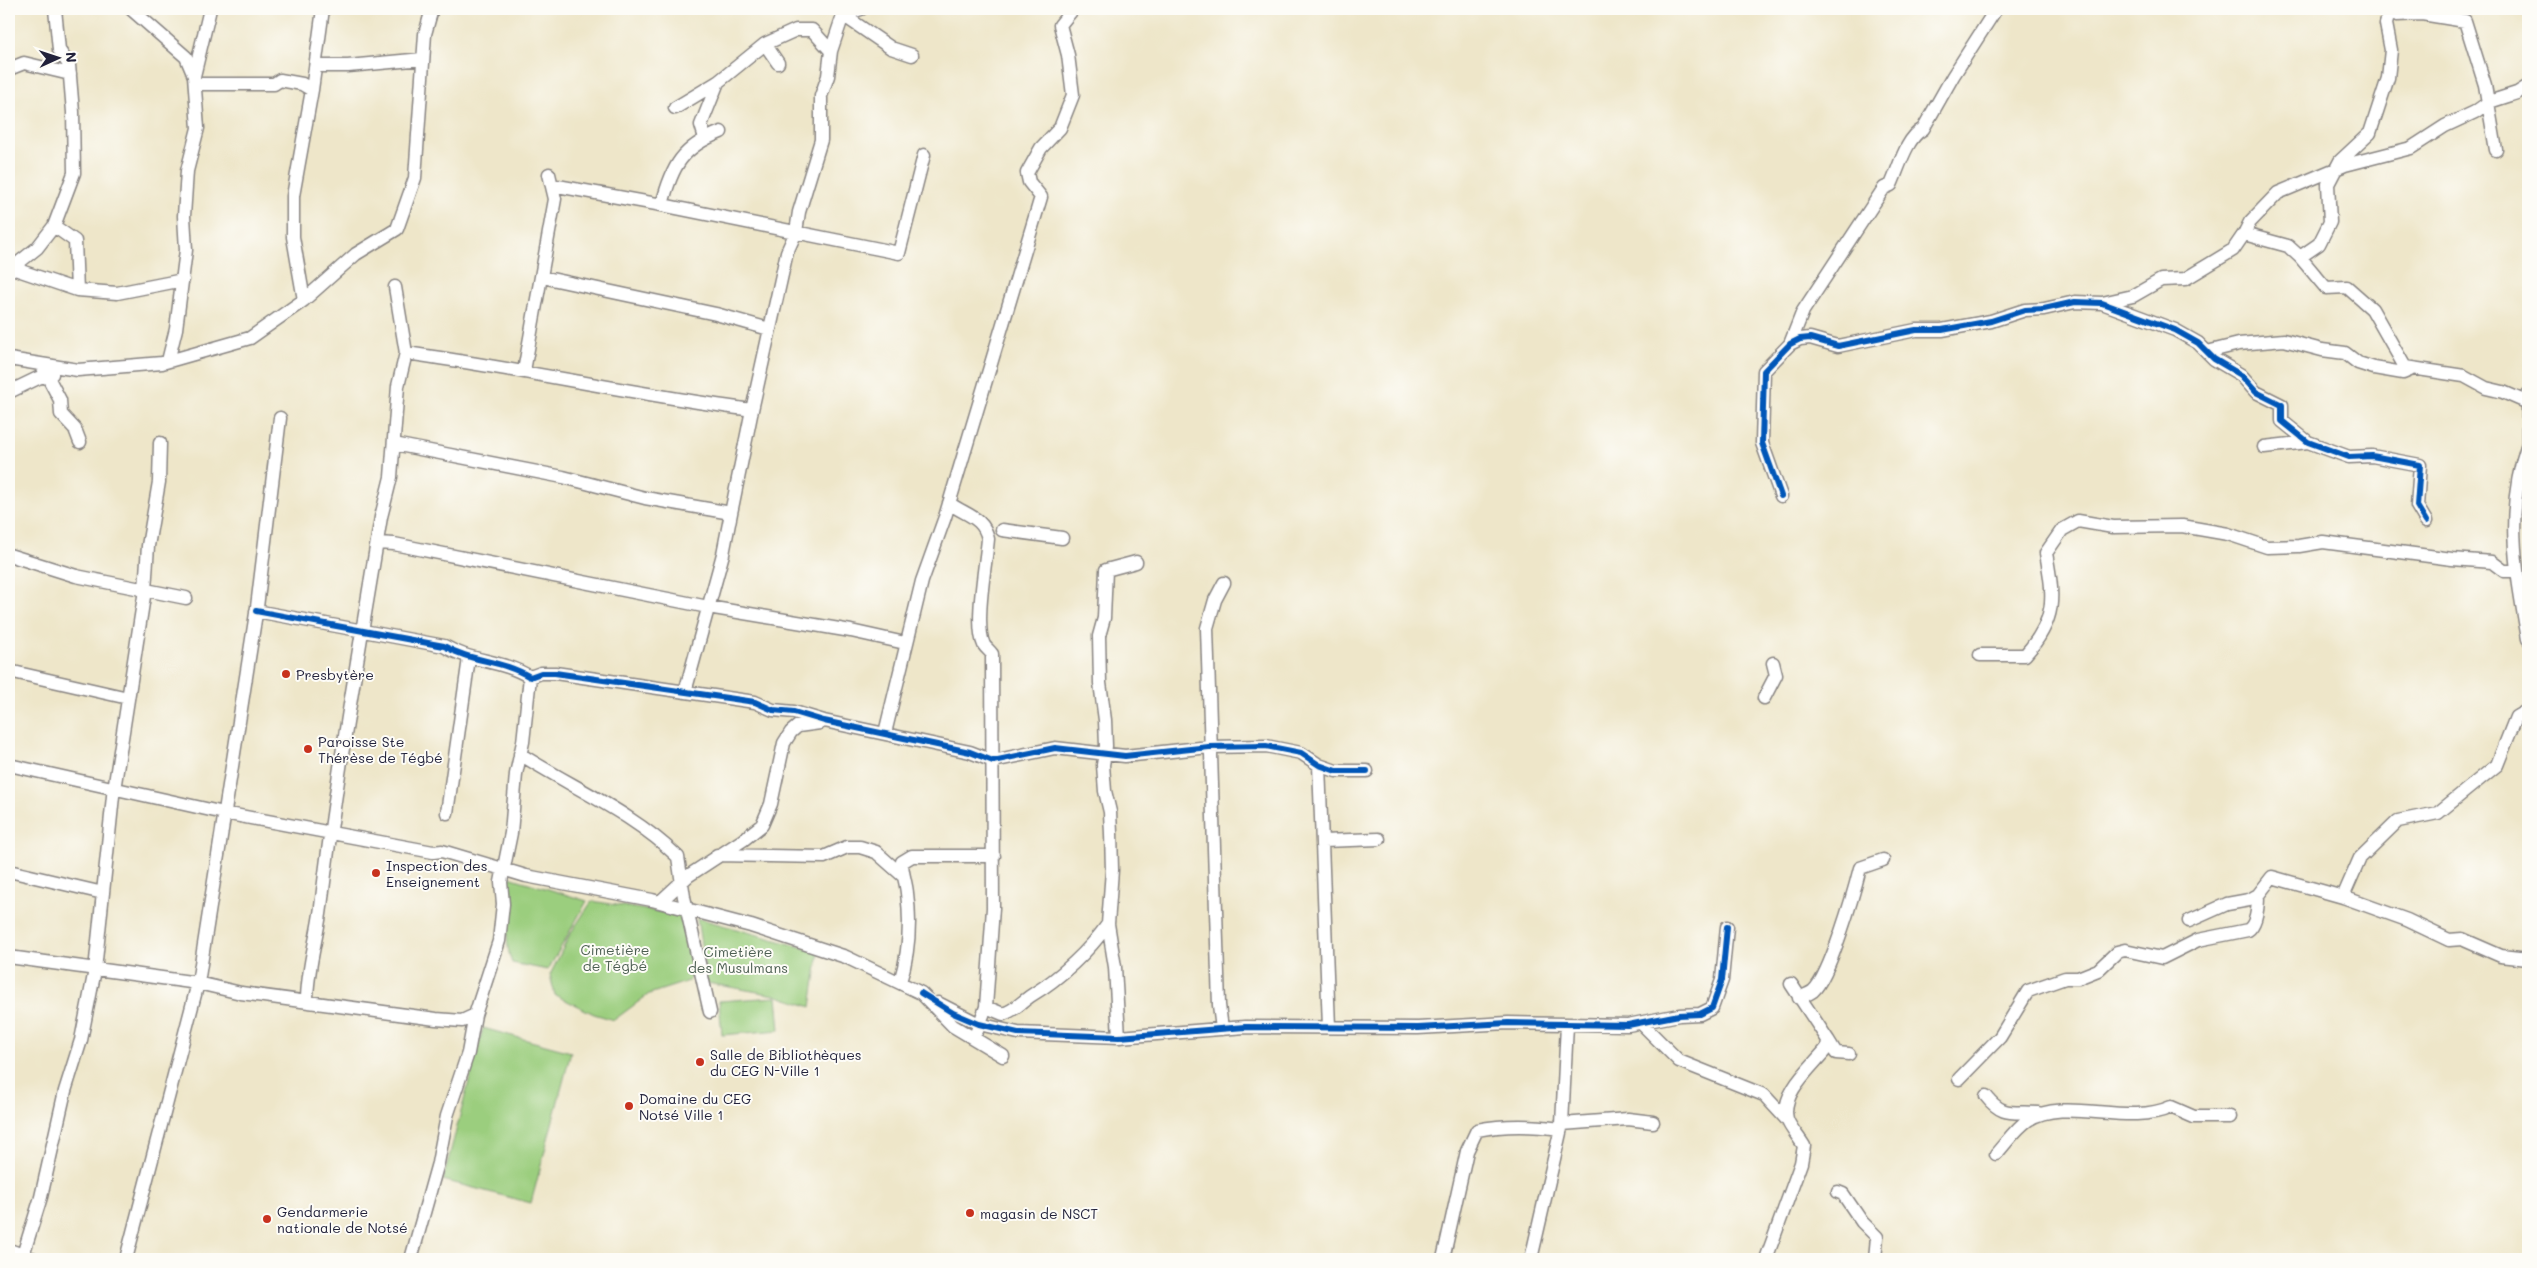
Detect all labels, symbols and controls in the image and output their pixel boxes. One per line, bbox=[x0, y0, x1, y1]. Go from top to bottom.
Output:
north arrow bbox=[32, 32, 82, 82]
text: N bbox=[62, 51, 81, 63]
place label: Presbytère bbox=[296, 665, 374, 684]
marker: Presbytère bbox=[280, 668, 292, 680]
place label: Paroisse Ste Thérèse de Tégbé bbox=[318, 732, 443, 767]
marker: Paroisse Ste Thérèse de Tégbé bbox=[302, 743, 314, 755]
place label: Inspection des Enseignement bbox=[386, 856, 488, 891]
marker: Inspection des Enseignement bbox=[370, 867, 382, 879]
park label: Cimetière de Tégbé bbox=[581, 940, 649, 975]
park label: Cimetière des Musulmans bbox=[688, 942, 788, 977]
place label: Salle de Bibliothèques du CEG N-Ville 1 bbox=[710, 1045, 862, 1080]
marker: Salle de Bibliothèques du CEG N-Ville 1 bbox=[694, 1056, 706, 1068]
place label: Domaine du CEG Notsé Ville 1 bbox=[639, 1089, 751, 1124]
marker: Domaine du CEG Notsé Ville 1 bbox=[623, 1100, 635, 1112]
place label: Gendarmerie nationale de Notsé bbox=[277, 1202, 408, 1237]
place label: magasin de NSCT bbox=[980, 1204, 1098, 1223]
marker: magasin de NSCT bbox=[964, 1207, 976, 1219]
marker: Gendarmerie nationale de Notsé bbox=[261, 1213, 273, 1225]

